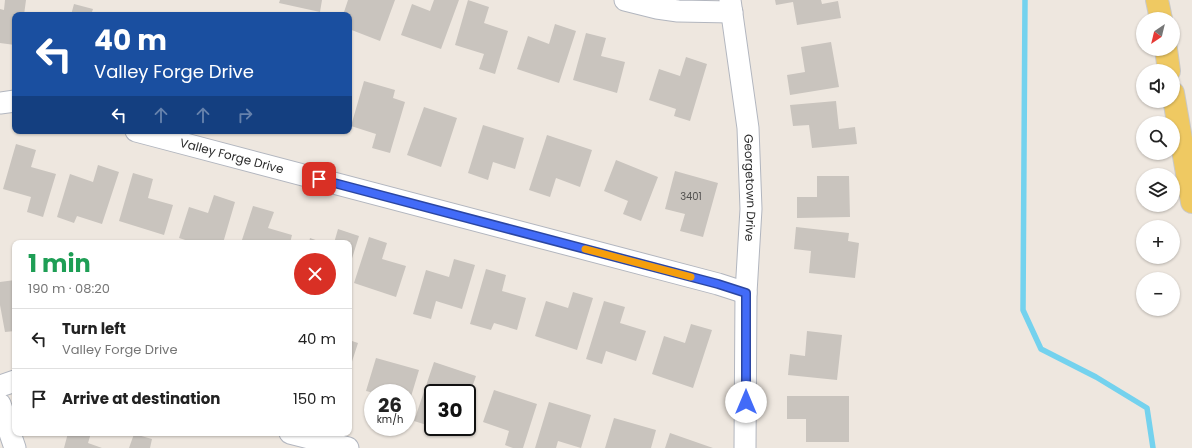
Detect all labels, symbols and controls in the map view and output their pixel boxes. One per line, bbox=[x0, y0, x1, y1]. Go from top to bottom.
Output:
north arrow bbox=[1136, 12, 1180, 56]
map controls bbox=[1136, 12, 1180, 316]
text: 40 m bbox=[94, 21, 167, 60]
icon: left bbox=[28, 28, 80, 80]
text: Valley Forge Drive bbox=[94, 59, 254, 84]
button: sound bbox=[1136, 64, 1180, 108]
icon: left bbox=[108, 104, 130, 126]
icon: ahead bbox=[150, 104, 172, 126]
icon: ahead bbox=[192, 104, 214, 126]
icon: right bbox=[234, 104, 256, 126]
button: search bbox=[1136, 116, 1180, 160]
street label: Valley Forge Drive bbox=[178, 134, 286, 177]
street label: Georgetown Drive bbox=[740, 134, 760, 242]
pin bbox=[302, 162, 336, 196]
icon: arrive bbox=[308, 168, 330, 190]
button: layers bbox=[1136, 168, 1180, 212]
house number: 3401 bbox=[680, 189, 702, 204]
button: + bbox=[1136, 220, 1180, 264]
text: 1 min bbox=[28, 247, 91, 280]
button: close bbox=[294, 253, 336, 295]
button: − bbox=[1136, 272, 1180, 316]
text: 190 m · 08:20 bbox=[28, 279, 110, 298]
text: Turn left bbox=[62, 318, 126, 339]
icon: left bbox=[28, 328, 50, 350]
text: 40 m bbox=[298, 328, 336, 349]
text: Valley Forge Drive bbox=[62, 340, 177, 359]
position arrow bbox=[725, 381, 767, 423]
speed limit sign: 30 bbox=[424, 384, 476, 436]
icon: arrive bbox=[28, 388, 50, 410]
text: Arrive at destination bbox=[62, 388, 220, 409]
text: 150 m bbox=[293, 388, 336, 409]
text: 26 bbox=[378, 391, 402, 419]
text: km/h bbox=[377, 412, 403, 427]

